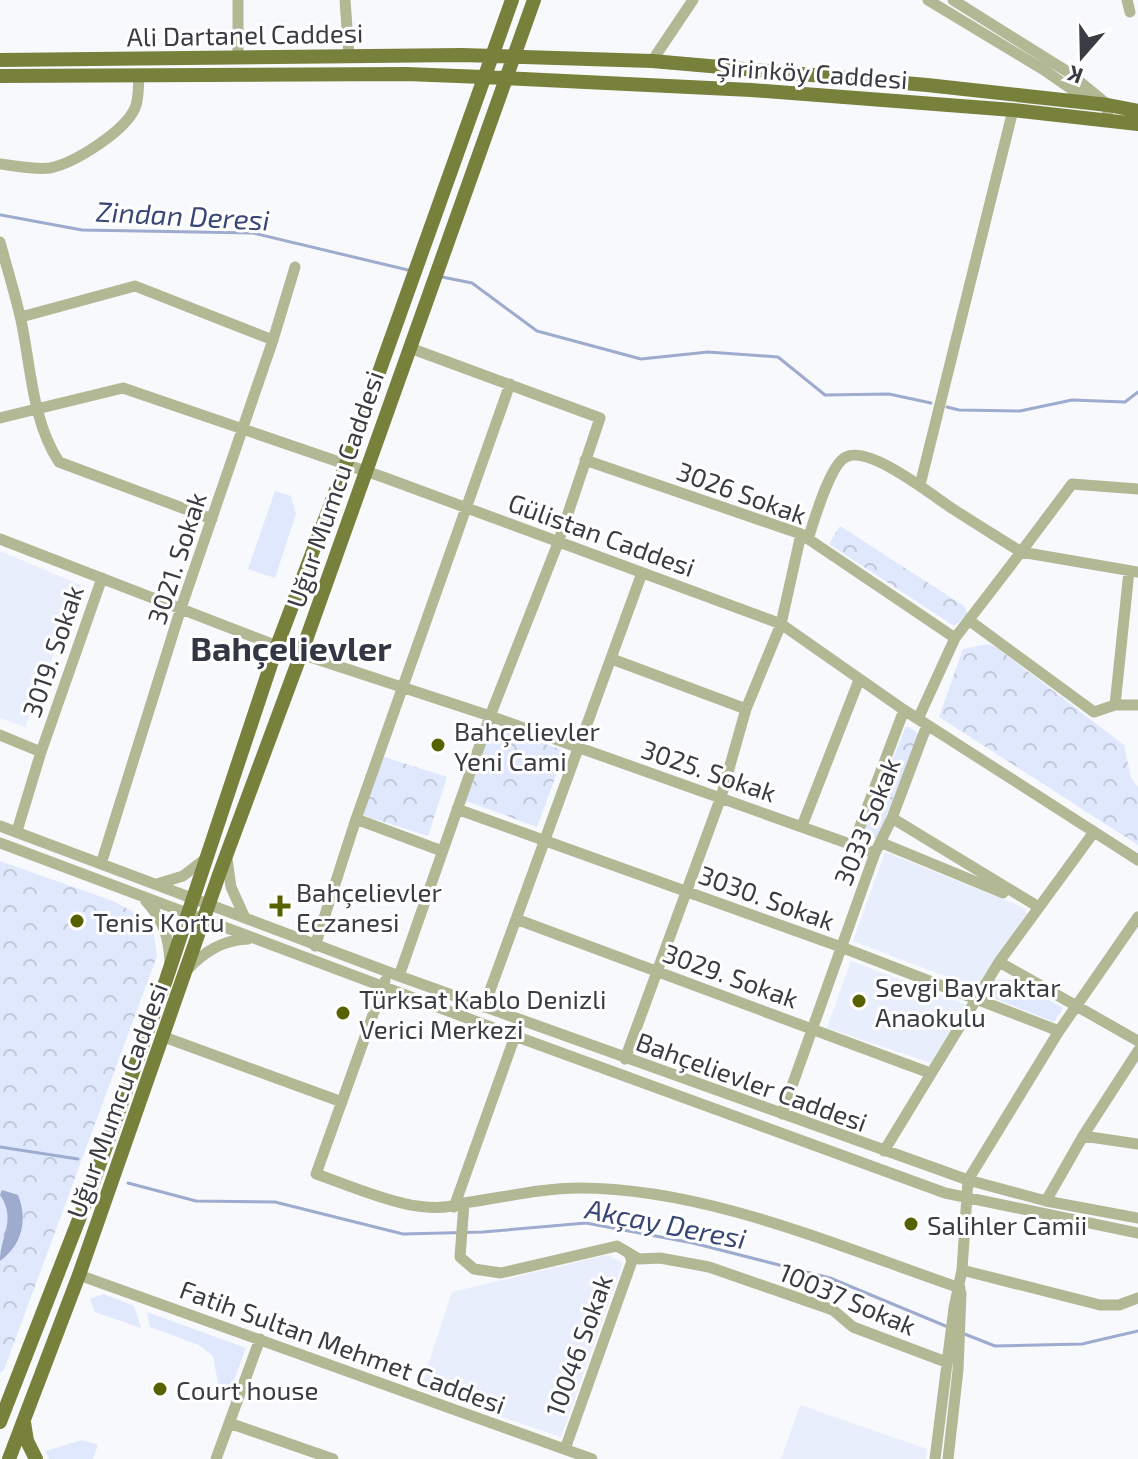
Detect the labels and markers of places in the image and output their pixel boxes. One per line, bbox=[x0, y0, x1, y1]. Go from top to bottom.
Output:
place label: Bahçelievler Yeni Cami bbox=[454, 715, 600, 776]
marker: Bahçelievler Yeni Cami bbox=[429, 736, 447, 754]
place label: Bahçelievler Eczanesi bbox=[296, 876, 442, 937]
marker: Bahçelievler Eczanesi bbox=[271, 897, 289, 915]
place label: Tenis Kortu bbox=[93, 906, 225, 937]
marker: Tenis Kortu bbox=[68, 912, 86, 930]
place label: Sevgi Bayraktar Anaokulu bbox=[875, 971, 1061, 1032]
place label: Türksat Kablo Denizli Verici Merkezi bbox=[359, 983, 606, 1044]
marker: Sevgi Bayraktar Anaokulu bbox=[850, 992, 868, 1010]
marker: Türksat Kablo Denizli Verici Merkezi bbox=[334, 1004, 352, 1022]
place label: Salihler Camii bbox=[927, 1209, 1087, 1240]
marker: Salihler Camii bbox=[902, 1215, 920, 1233]
place label: Court house bbox=[176, 1374, 318, 1405]
marker: Court house bbox=[151, 1380, 169, 1398]

